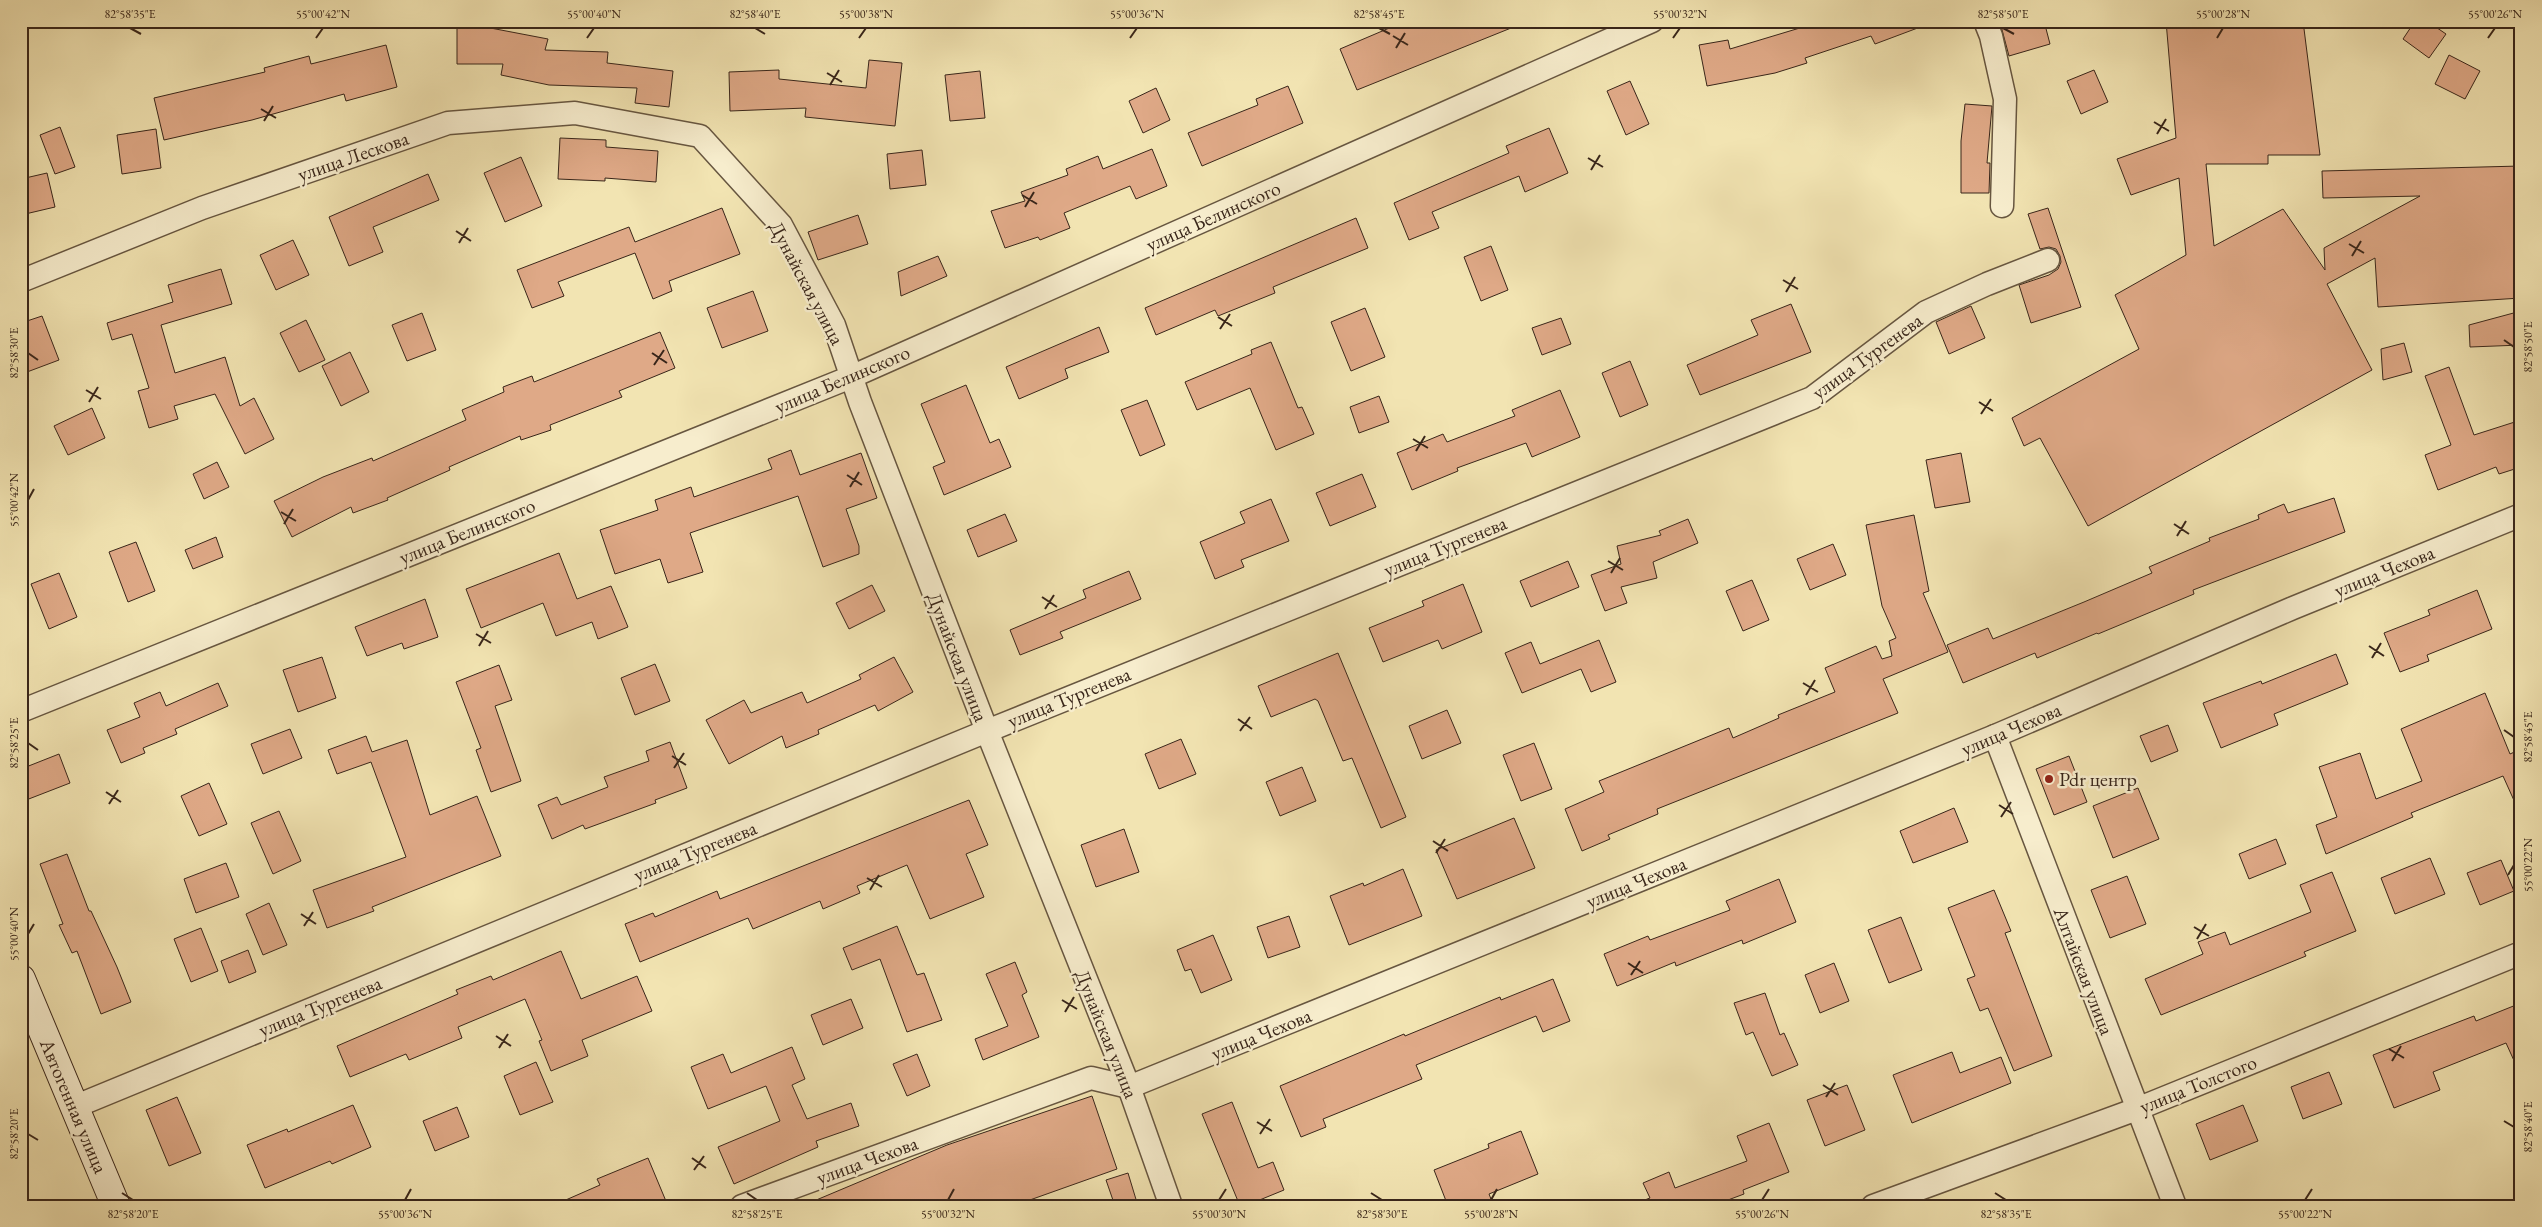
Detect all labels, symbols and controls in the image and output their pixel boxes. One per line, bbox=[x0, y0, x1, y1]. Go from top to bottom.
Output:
text: 82°58'35"E bbox=[104, 6, 156, 22]
text: 55°00'42"N bbox=[296, 6, 350, 22]
text: 55°00'40"N bbox=[567, 6, 621, 22]
text: 82°58'40"E bbox=[729, 6, 781, 22]
text: 55°00'38"N bbox=[839, 6, 893, 22]
text: 55°00'36"N bbox=[1110, 6, 1164, 22]
text: 82°58'45"E bbox=[1353, 6, 1405, 22]
text: 55°00'32"N bbox=[1653, 6, 1707, 22]
text: 82°58'50"E bbox=[1977, 6, 2029, 22]
text: 55°00'28"N bbox=[2196, 6, 2250, 22]
text: 55°00'26"N bbox=[2468, 6, 2522, 22]
street label: улица Лескова bbox=[294, 125, 412, 187]
street label: улица Белинского bbox=[1142, 175, 1284, 257]
street label: Дунайская улица bbox=[763, 217, 851, 349]
street label: улица Тургенева bbox=[1806, 307, 1928, 405]
text: 82°58'50"E bbox=[2520, 321, 2536, 373]
text: 82°58'30"E bbox=[6, 327, 22, 379]
street label: улица Белинского bbox=[770, 339, 914, 419]
text: 55°00'42"N bbox=[6, 473, 22, 527]
street label: улица Белинского bbox=[395, 492, 539, 570]
street label: улица Тургенева bbox=[1379, 509, 1511, 583]
street label: улица Чехова bbox=[2330, 539, 2438, 603]
street label: Дунайская улица bbox=[921, 589, 995, 725]
street label: улица Тургенева bbox=[1003, 660, 1135, 734]
street label: улица Чехова bbox=[1957, 696, 2065, 762]
text: 82°58'45"E bbox=[2520, 711, 2536, 763]
text: 82°58'25"E bbox=[6, 717, 22, 769]
place label: Pdr центр bbox=[2059, 766, 2137, 792]
marker: Pdr центр bbox=[2043, 773, 2055, 785]
street label: улица Тургенева bbox=[629, 814, 761, 888]
text: 55°00'22"N bbox=[2520, 838, 2536, 892]
street label: улица Чехова bbox=[1582, 850, 1690, 914]
street label: Алтайская улица bbox=[2047, 902, 2120, 1039]
text: 55°00'40"N bbox=[6, 907, 22, 961]
street label: Дунайская улица bbox=[1069, 966, 1145, 1102]
street label: улица Тургенева bbox=[254, 969, 386, 1043]
street label: улица Чехова bbox=[1207, 1002, 1315, 1066]
street label: Автогенная улица bbox=[34, 1034, 114, 1177]
street label: улица Толстого bbox=[2136, 1049, 2261, 1119]
text: 82°58'40"E bbox=[2520, 1101, 2536, 1153]
text: 82°58'20"E bbox=[6, 1108, 22, 1160]
street label: улица Чехова bbox=[813, 1130, 921, 1190]
text: 82°58'20"E bbox=[107, 1206, 159, 1222]
text: 55°00'36"N bbox=[378, 1206, 432, 1222]
text: 82°58'25"E bbox=[731, 1206, 783, 1222]
text: 55°00'32"N bbox=[921, 1206, 975, 1222]
text: 55°00'30"N bbox=[1192, 1206, 1246, 1222]
text: 82°58'30"E bbox=[1356, 1206, 1408, 1222]
text: 55°00'28"N bbox=[1464, 1206, 1518, 1222]
text: 55°00'26"N bbox=[1735, 1206, 1789, 1222]
text: 82°58'35"E bbox=[1980, 1206, 2032, 1222]
text: 55°00'22"N bbox=[2278, 1206, 2332, 1222]

